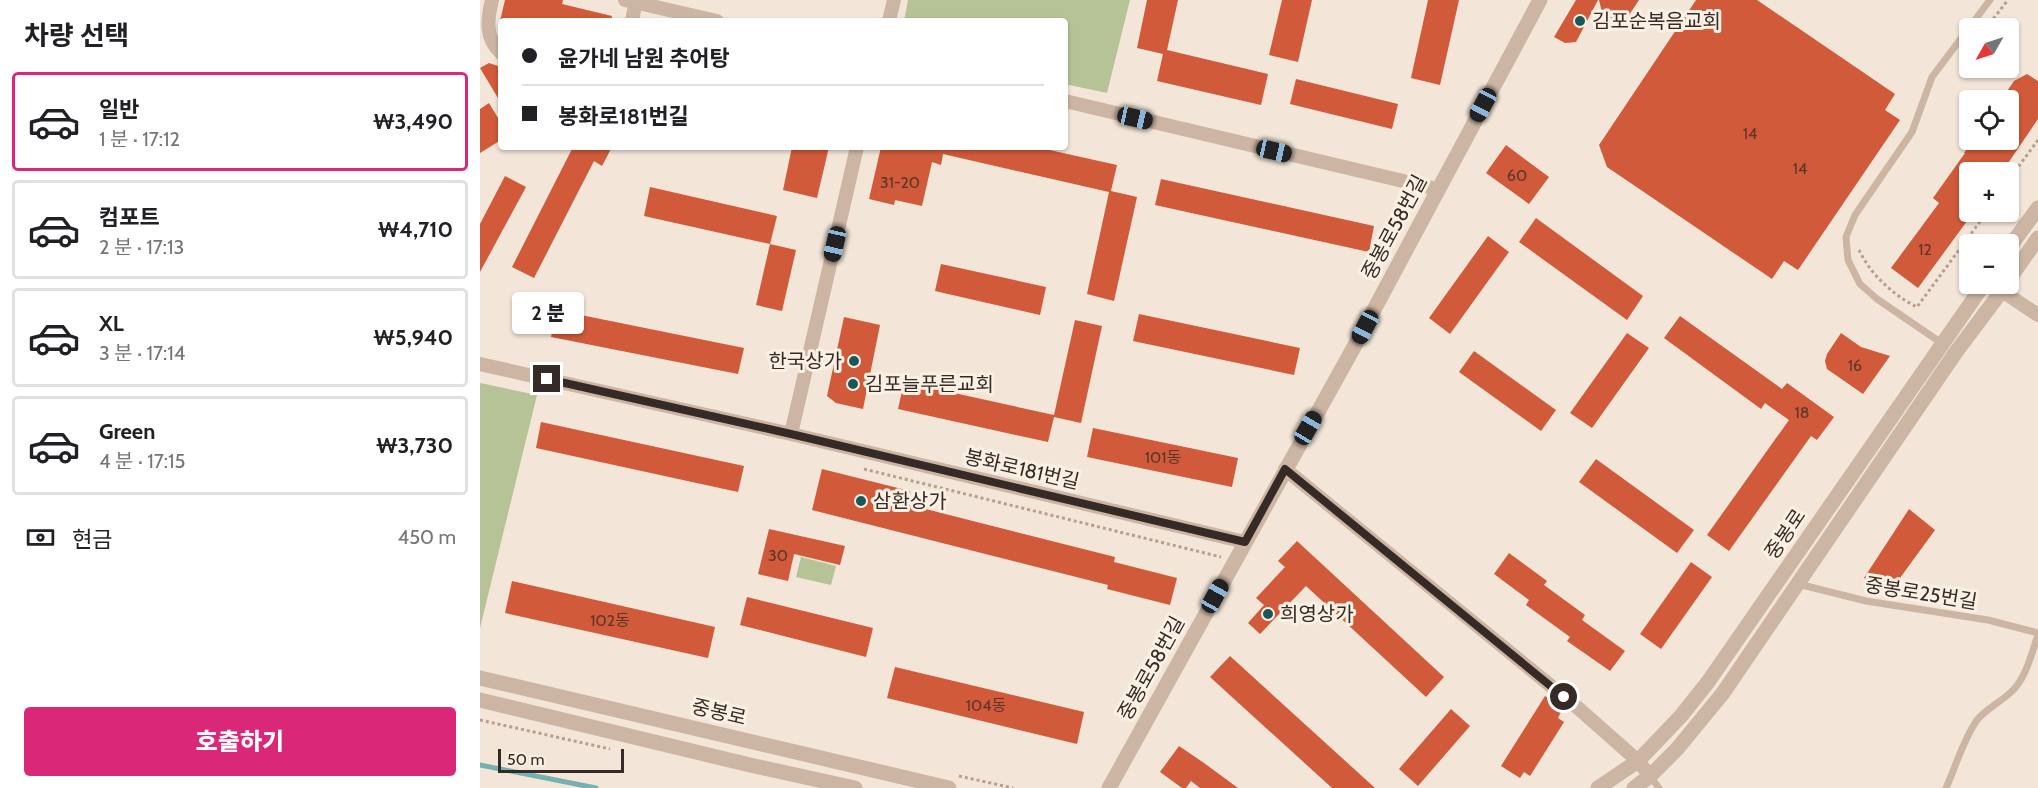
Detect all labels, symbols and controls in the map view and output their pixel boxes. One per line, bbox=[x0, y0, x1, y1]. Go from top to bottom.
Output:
place label: 김포순복음교회 bbox=[1592, 9, 1721, 33]
marker: 김포순복음교회 bbox=[1573, 14, 1587, 28]
north arrow bbox=[1959, 18, 2019, 78]
map controls bbox=[1959, 18, 2019, 294]
text: 차량 선택 bbox=[24, 19, 129, 52]
text: 윤가네 남원 추어탕 bbox=[558, 45, 730, 72]
car bbox=[1467, 85, 1499, 125]
button: locate bbox=[1959, 90, 2019, 150]
icon: car bbox=[27, 95, 81, 149]
text: 일반 bbox=[99, 96, 139, 123]
text: 봉화로181번길 bbox=[558, 103, 689, 130]
car bbox=[1115, 105, 1155, 131]
text: ₩3,490 bbox=[373, 108, 453, 135]
house number: 14 bbox=[1743, 124, 1757, 143]
text: 1 분 · 17:12 bbox=[99, 127, 180, 151]
car bbox=[1254, 138, 1294, 164]
house number: 14 bbox=[1793, 159, 1807, 178]
button: + bbox=[1959, 162, 2019, 222]
house number: 60 bbox=[1507, 166, 1527, 185]
street label: 중봉로58번길 bbox=[1356, 171, 1432, 283]
house number: 31-20 bbox=[880, 173, 920, 192]
icon: car bbox=[27, 203, 81, 257]
text: 컴포트 bbox=[99, 204, 160, 231]
text: ₩4,710 bbox=[378, 216, 453, 243]
car bbox=[822, 224, 848, 264]
button: − bbox=[1959, 234, 2019, 294]
text: 2 분 · 17:13 bbox=[99, 235, 184, 259]
house number: 12 bbox=[1918, 240, 1932, 259]
callout: 2 분 bbox=[511, 292, 583, 334]
text: 2 분 bbox=[531, 301, 565, 325]
car bbox=[1349, 307, 1381, 347]
text: XL bbox=[99, 310, 124, 337]
icon: car bbox=[27, 311, 81, 365]
text: ₩5,940 bbox=[374, 324, 453, 351]
text: 3 분 · 17:14 bbox=[99, 341, 185, 365]
place label: 한국상가 bbox=[768, 349, 842, 373]
marker: 한국상가 bbox=[847, 354, 861, 368]
house number: 16 bbox=[1848, 356, 1862, 375]
route end bbox=[533, 365, 560, 392]
place label: 김포늘푸른교회 bbox=[865, 372, 994, 396]
marker: 김포늘푸른교회 bbox=[846, 377, 860, 391]
house number: 18 bbox=[1795, 403, 1809, 422]
car bbox=[1291, 408, 1325, 448]
text: Green bbox=[99, 418, 155, 445]
icon: car bbox=[27, 419, 81, 473]
text: ₩3,730 bbox=[376, 432, 453, 459]
street label: 봉화로181번길 bbox=[962, 444, 1082, 494]
house number: 101동 bbox=[1145, 448, 1181, 467]
text: 4 분 · 17:15 bbox=[99, 449, 185, 473]
place label: 삼환상가 bbox=[873, 489, 947, 513]
marker: 삼환상가 bbox=[854, 494, 868, 508]
street label: 중봉로 bbox=[1760, 504, 1810, 564]
icon: cash bbox=[24, 521, 57, 554]
text: 450 m bbox=[398, 525, 456, 549]
text: 현금 bbox=[72, 526, 112, 553]
house number: 30 bbox=[768, 546, 788, 565]
street label: 중봉로25번길 bbox=[1863, 572, 1979, 614]
car bbox=[1198, 576, 1232, 616]
place label: 희영상가 bbox=[1280, 602, 1354, 626]
marker: 희영상가 bbox=[1261, 607, 1275, 621]
house number: 102동 bbox=[590, 611, 630, 630]
street label: 중봉로58번길 bbox=[1113, 612, 1189, 724]
route start bbox=[1550, 683, 1577, 710]
street label: 중봉로 bbox=[689, 694, 749, 730]
house number: 104동 bbox=[966, 696, 1006, 715]
button: 호출하기 bbox=[24, 707, 456, 776]
scale bar bbox=[498, 746, 624, 774]
text: 50 m bbox=[507, 750, 544, 769]

